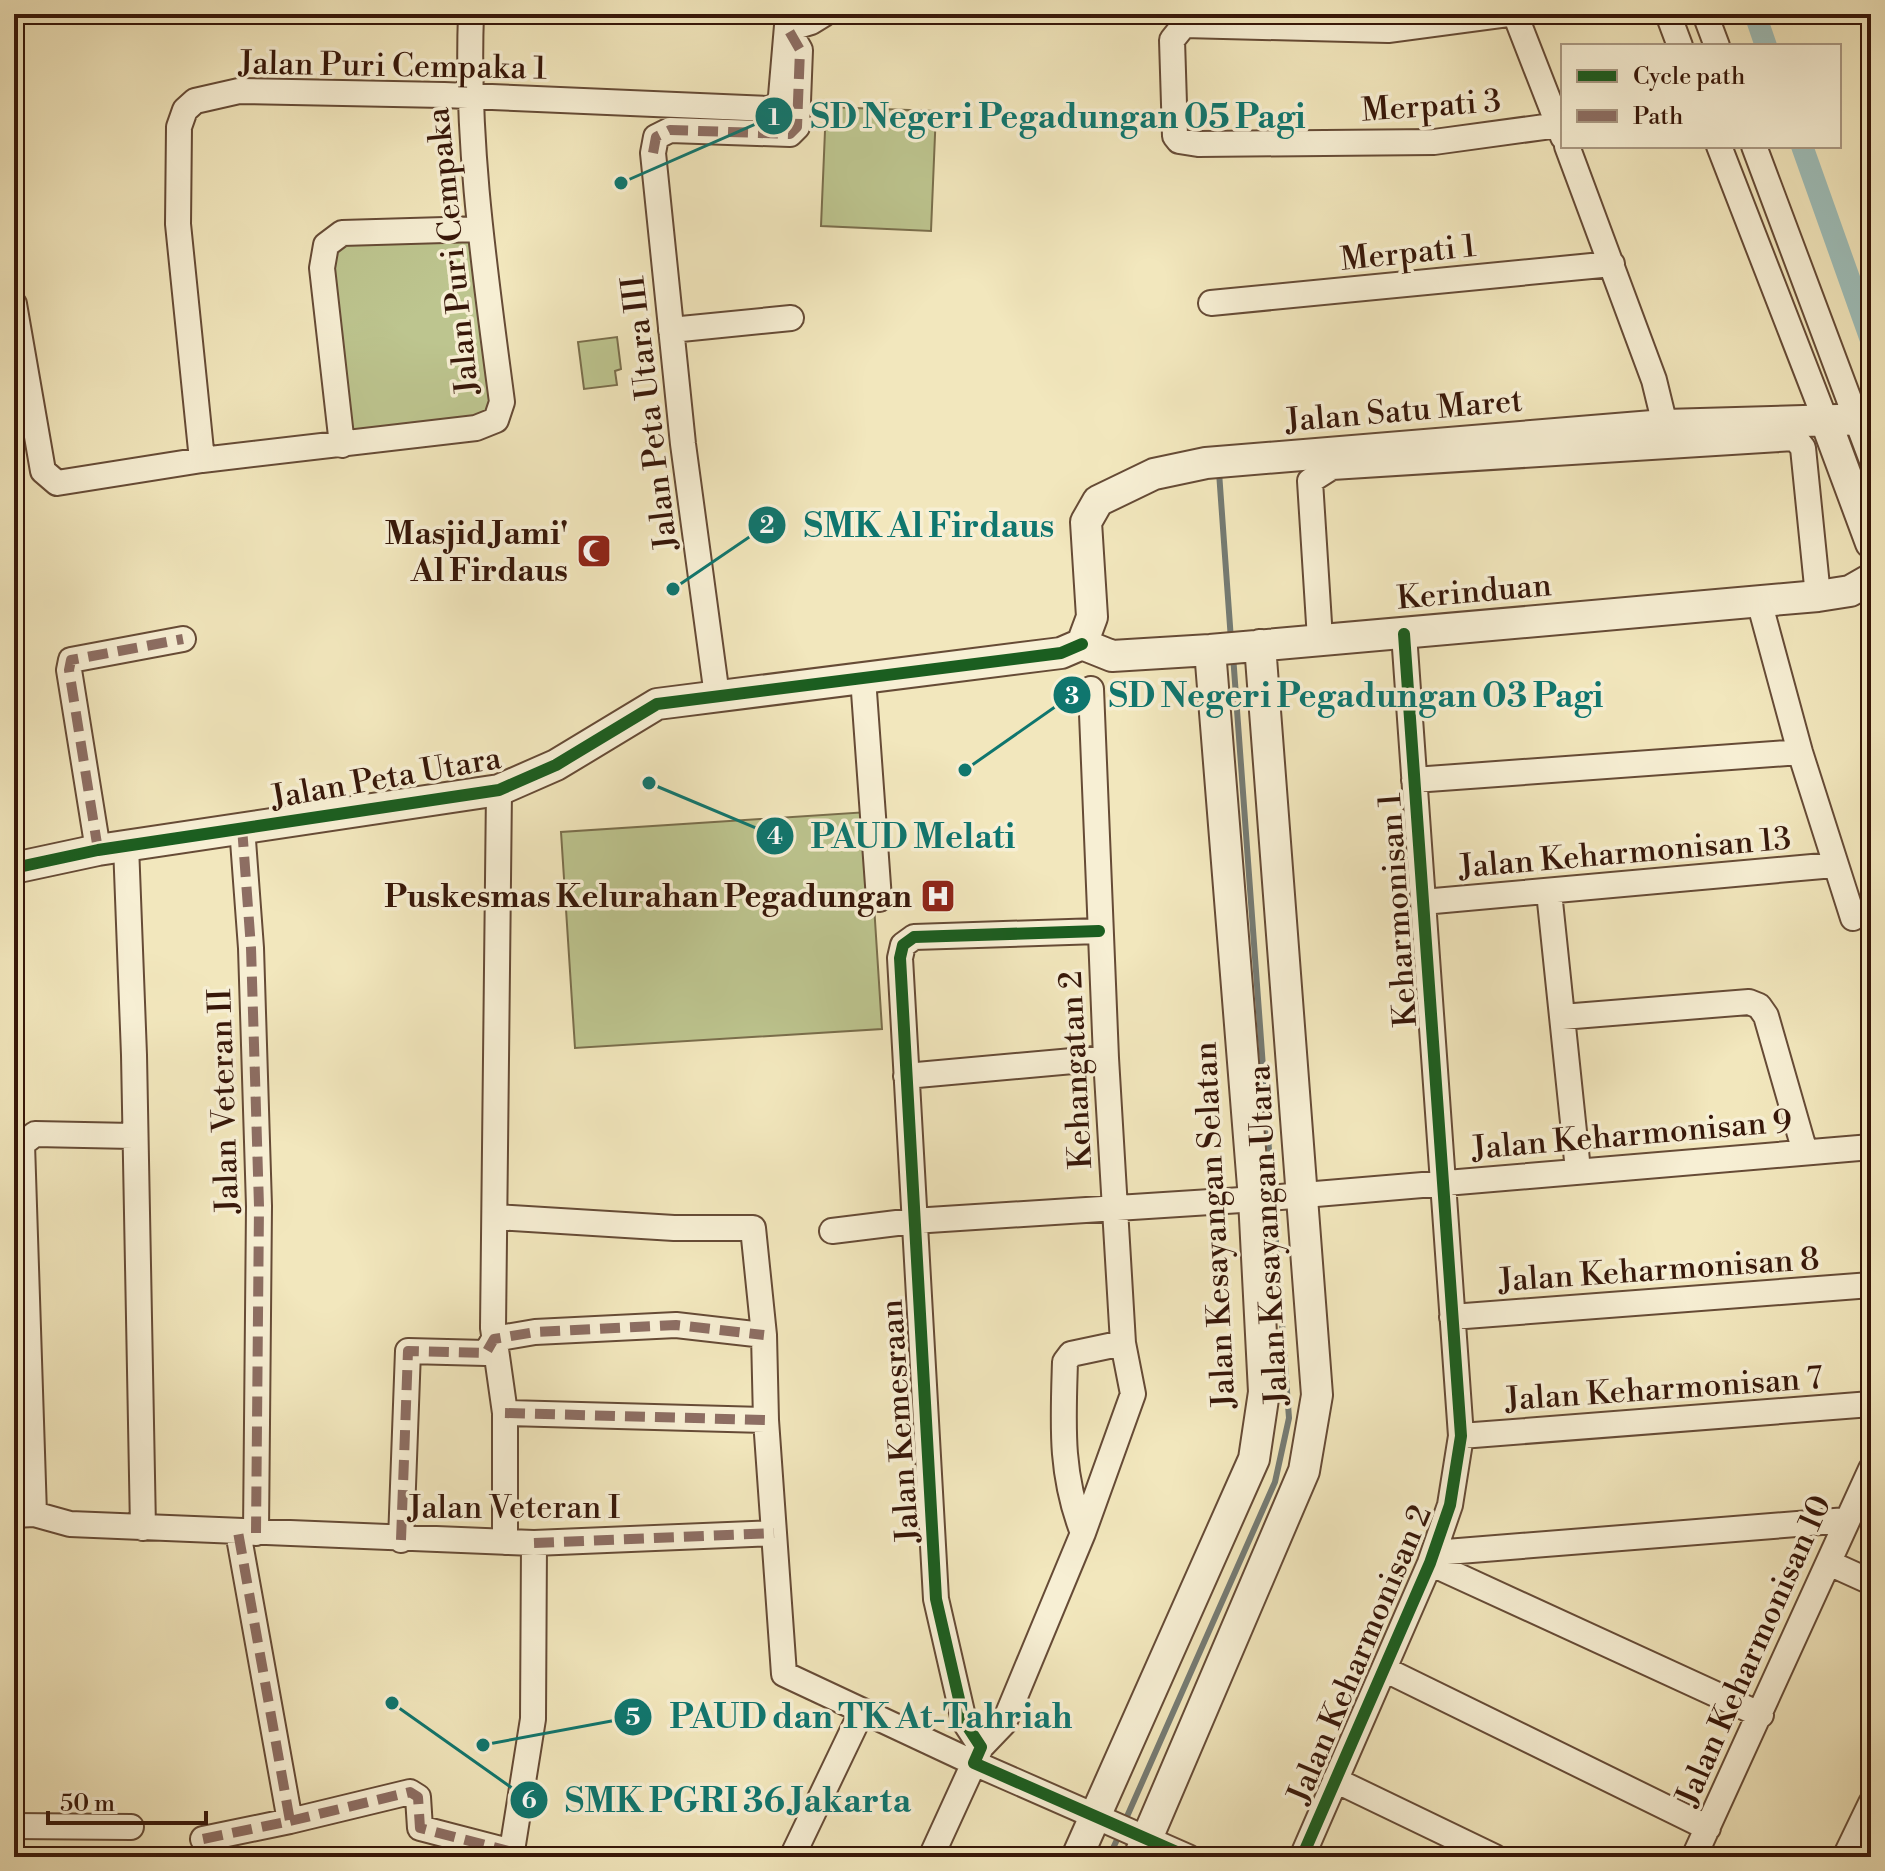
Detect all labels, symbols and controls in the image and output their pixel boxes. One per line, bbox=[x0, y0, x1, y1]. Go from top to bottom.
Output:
street label: Jalan Puri Cempaka 1 bbox=[238, 43, 548, 89]
legend bbox=[1561, 44, 1841, 148]
text: Cycle path bbox=[1633, 62, 1745, 92]
street label: Merpati 3 bbox=[1360, 81, 1502, 131]
callout: SD Negeri Pegadungan 05 Pagi bbox=[754, 87, 1322, 145]
text: SD Negeri Pegadungan 05 Pagi bbox=[810, 97, 1306, 139]
text: Path bbox=[1633, 102, 1683, 132]
text: 1 bbox=[768, 103, 780, 133]
street label: Jalan Puri Cempaka bbox=[418, 105, 488, 397]
street label: Merpati 1 bbox=[1338, 226, 1478, 280]
street label: Jalan Peta Utara III bbox=[613, 274, 687, 553]
street label: Jalan Satu Maret bbox=[1283, 381, 1524, 441]
callout: SMK Al Firdaus bbox=[747, 496, 1070, 554]
text: SMK Al Firdaus bbox=[804, 506, 1054, 548]
text: 2 bbox=[760, 511, 775, 541]
place label: Masjid Jami' Al Firdaus bbox=[385, 514, 568, 591]
mosque icon: Masjid Jami' Al Firdaus bbox=[575, 532, 613, 570]
street label: Kerinduan bbox=[1395, 565, 1553, 619]
callout: SD Negeri Pegadungan 03 Pagi bbox=[1052, 666, 1619, 724]
text: SD Negeri Pegadungan 03 Pagi bbox=[1109, 676, 1604, 718]
text: 3 bbox=[1065, 682, 1079, 712]
street label: Jalan Peta Utara bbox=[267, 738, 505, 818]
street label: Keharmonisan 1 bbox=[1370, 791, 1426, 1028]
callout: PAUD Melati bbox=[755, 807, 1031, 865]
text: PAUD Melati bbox=[811, 817, 1016, 859]
street label: Jalan Keharmonisan 13 bbox=[1456, 819, 1793, 888]
text: 4 bbox=[767, 822, 783, 852]
place label: Puskesmas Kelurahan Pegadungan bbox=[384, 877, 912, 917]
hospital icon: Puskesmas Kelurahan Pegadungan bbox=[919, 877, 957, 915]
street label: Kehangatan 2 bbox=[1051, 970, 1101, 1170]
street label: Jalan Veteran II bbox=[200, 988, 248, 1215]
street label: Jalan Kesayangan Selatan bbox=[1185, 1041, 1245, 1410]
street label: Jalan Kesayangan Utara bbox=[1239, 1063, 1297, 1407]
street label: Jalan Keharmonisan 9 bbox=[1469, 1101, 1794, 1169]
street label: Jalan Keharmonisan 8 bbox=[1496, 1239, 1821, 1301]
street label: Jalan Kemesraan bbox=[872, 1298, 929, 1545]
street label: Jalan Keharmonisan 7 bbox=[1503, 1358, 1824, 1420]
street label: Jalan Veteran I bbox=[407, 1488, 620, 1528]
street label: Jalan Keharmonisan 10 bbox=[1667, 1489, 1840, 1813]
street label: Jalan Keharmonisan 2 bbox=[1279, 1499, 1441, 1810]
callout: PAUD dan TK At-Tahriah bbox=[613, 1688, 1088, 1746]
text: PAUD dan TK At-Tahriah bbox=[669, 1697, 1073, 1739]
text: 5 bbox=[626, 1703, 641, 1733]
callout: SMK PGRI 36 Jakarta bbox=[509, 1771, 927, 1829]
scale bar bbox=[48, 1775, 206, 1825]
text: SMK PGRI 36 Jakarta bbox=[565, 1781, 912, 1823]
text: 6 bbox=[521, 1786, 537, 1816]
text: 50 m bbox=[60, 1789, 115, 1819]

